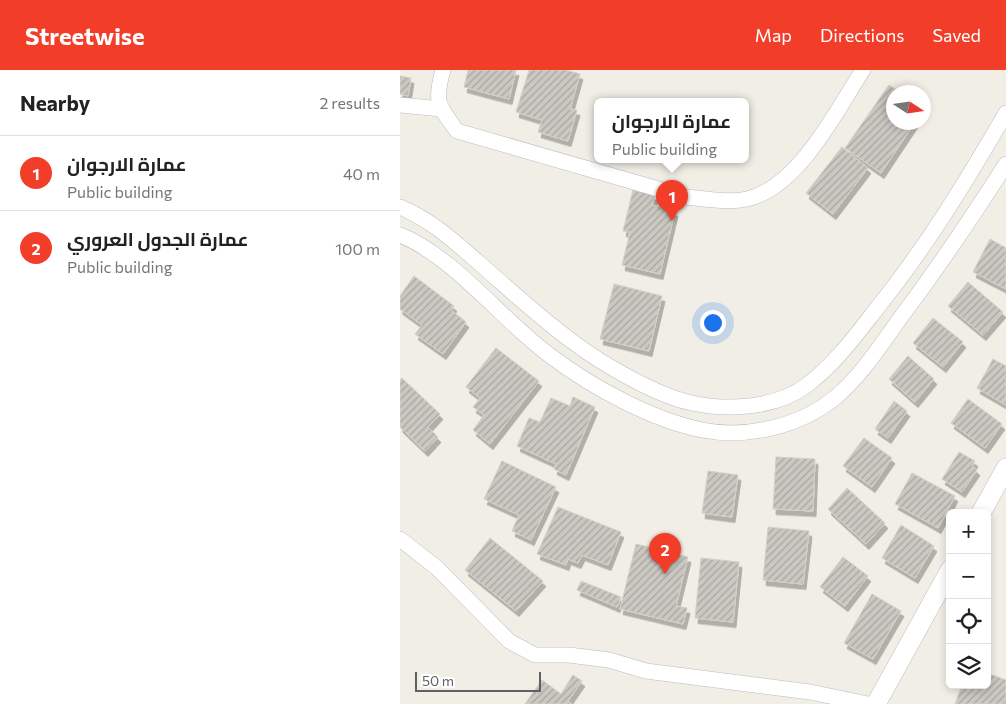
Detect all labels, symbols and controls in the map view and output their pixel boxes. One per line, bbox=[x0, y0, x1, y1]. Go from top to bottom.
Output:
text: Streetwise bbox=[25, 21, 145, 50]
text: Map bbox=[755, 24, 792, 46]
text: Directions bbox=[820, 24, 904, 46]
text: Saved bbox=[932, 24, 981, 46]
north arrow bbox=[886, 85, 931, 130]
text: Nearby bbox=[20, 90, 90, 115]
text: 2 results bbox=[319, 93, 380, 112]
popup bbox=[594, 98, 749, 163]
text: عمارة الارجوان bbox=[612, 109, 731, 132]
text: Public building bbox=[612, 139, 717, 158]
text: عمارة الارجوان bbox=[67, 152, 187, 175]
text: 1 bbox=[32, 164, 40, 183]
text: 40 m bbox=[343, 164, 380, 183]
pin: 1 bbox=[656, 180, 688, 221]
text: Public building bbox=[67, 182, 172, 201]
text: عمارة الجدول العروري bbox=[67, 227, 248, 250]
text: 2 bbox=[31, 239, 41, 258]
text: 100 m bbox=[335, 239, 380, 258]
text: Public building bbox=[67, 257, 172, 276]
your location bbox=[700, 310, 726, 336]
map controls bbox=[946, 509, 991, 689]
button: + bbox=[946, 509, 991, 554]
pin: 2 bbox=[649, 533, 681, 574]
button: − bbox=[946, 554, 991, 599]
button: locate bbox=[946, 599, 991, 644]
button: layers bbox=[946, 644, 991, 689]
scale bar bbox=[415, 669, 541, 692]
text: 50 m bbox=[422, 672, 454, 689]

